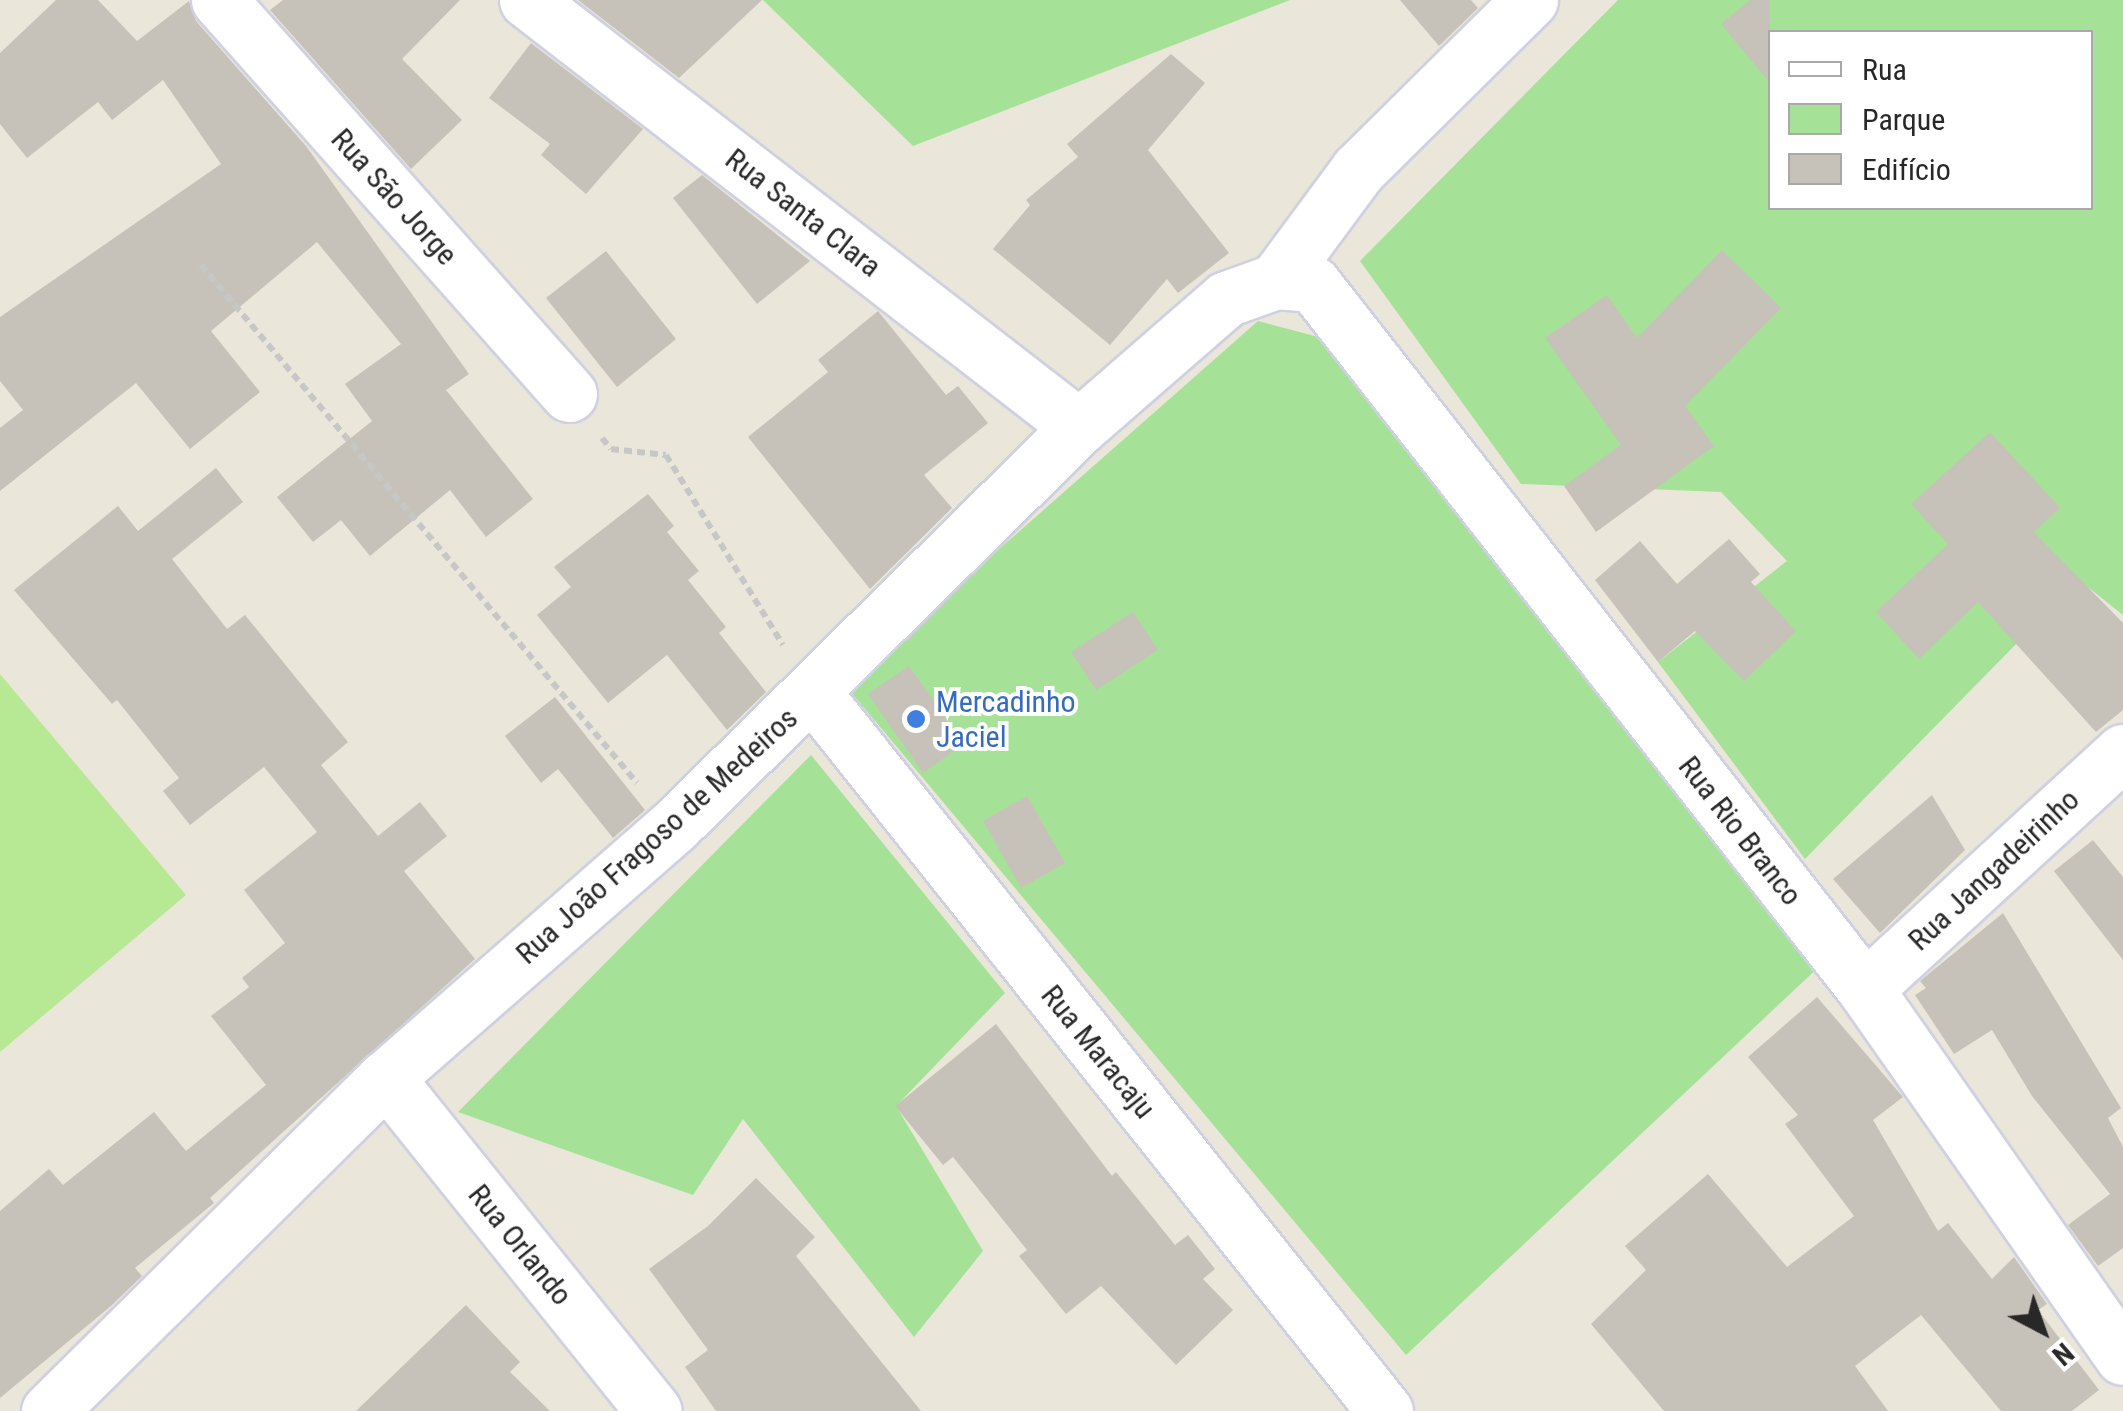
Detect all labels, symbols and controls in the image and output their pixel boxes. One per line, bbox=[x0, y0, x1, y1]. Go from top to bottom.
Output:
legend bbox=[1768, 30, 2093, 210]
text: Rua bbox=[1862, 52, 1907, 87]
text: Parque bbox=[1862, 102, 1945, 137]
street label: Rua São Jorge bbox=[323, 121, 465, 273]
street label: Rua Santa Clara bbox=[718, 141, 888, 285]
text: Edifício bbox=[1862, 152, 1951, 187]
place label: Mercadinho Jaciel bbox=[936, 684, 1076, 754]
street label: Rua João Fragoso de Medeiros bbox=[509, 700, 805, 972]
marker: Mercadinho Jaciel bbox=[905, 708, 927, 730]
street label: Rua Rio Branco bbox=[1671, 749, 1809, 913]
street label: Rua Jangadeirinho bbox=[1901, 782, 2087, 958]
street label: Rua Maracaju bbox=[1033, 978, 1163, 1126]
street label: Rua Orlando bbox=[461, 1177, 579, 1313]
north arrow bbox=[1993, 1281, 2093, 1381]
text: N bbox=[2046, 1336, 2080, 1372]

